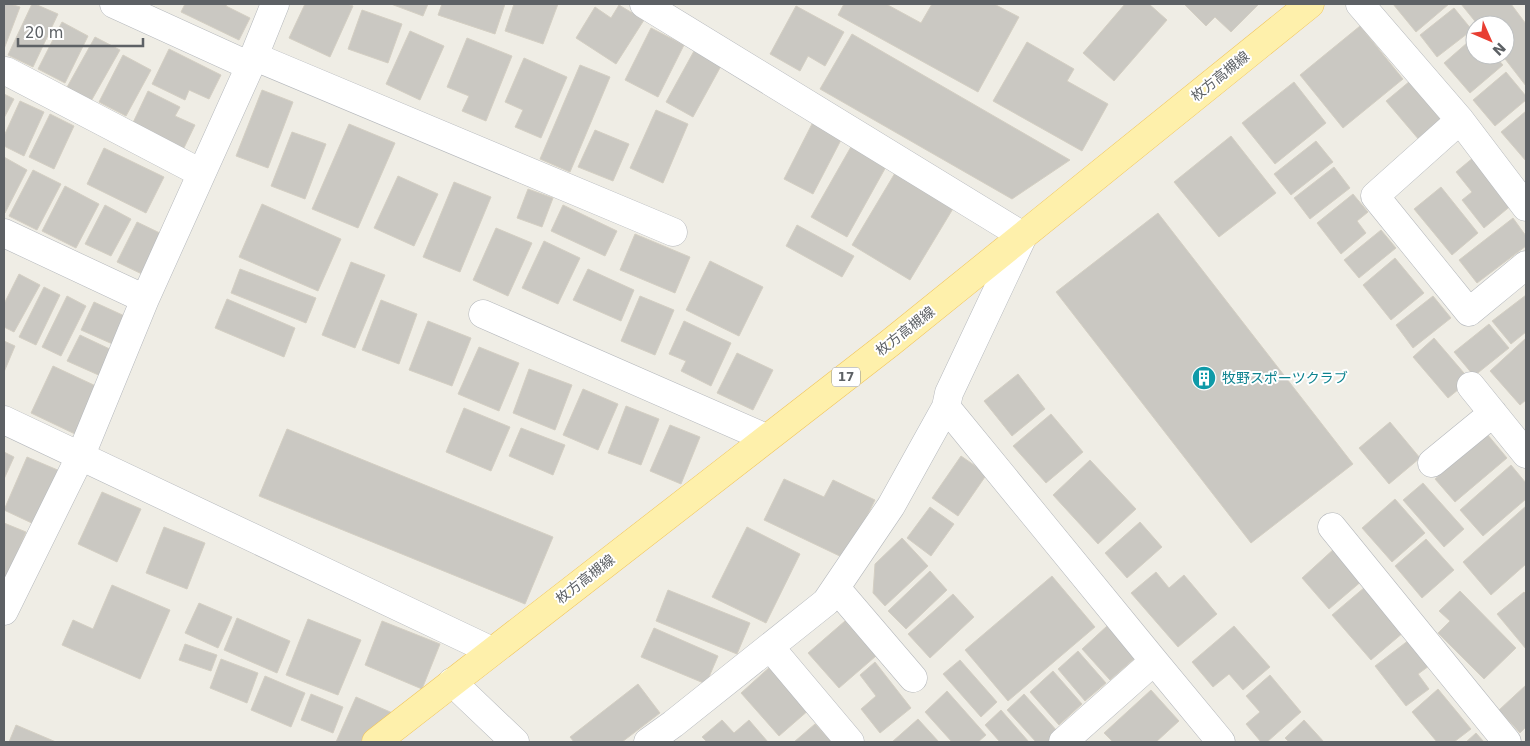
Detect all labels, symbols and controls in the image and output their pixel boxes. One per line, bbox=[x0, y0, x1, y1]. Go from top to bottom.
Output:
scale bar bbox=[18, 15, 142, 47]
north arrow bbox=[1465, 15, 1515, 65]
text: 20 m bbox=[25, 24, 63, 42]
text: N bbox=[1489, 39, 1509, 59]
street label: 枚方高槻線 bbox=[1188, 48, 1252, 104]
street label: 枚方高槻線 bbox=[872, 303, 938, 359]
building icon: 牧野スポーツクラブ bbox=[1191, 365, 1217, 391]
road number: 17 bbox=[832, 368, 860, 387]
place label: 牧野スポーツクラブ bbox=[1222, 370, 1348, 386]
street label: 枚方高槻線 bbox=[552, 551, 618, 607]

